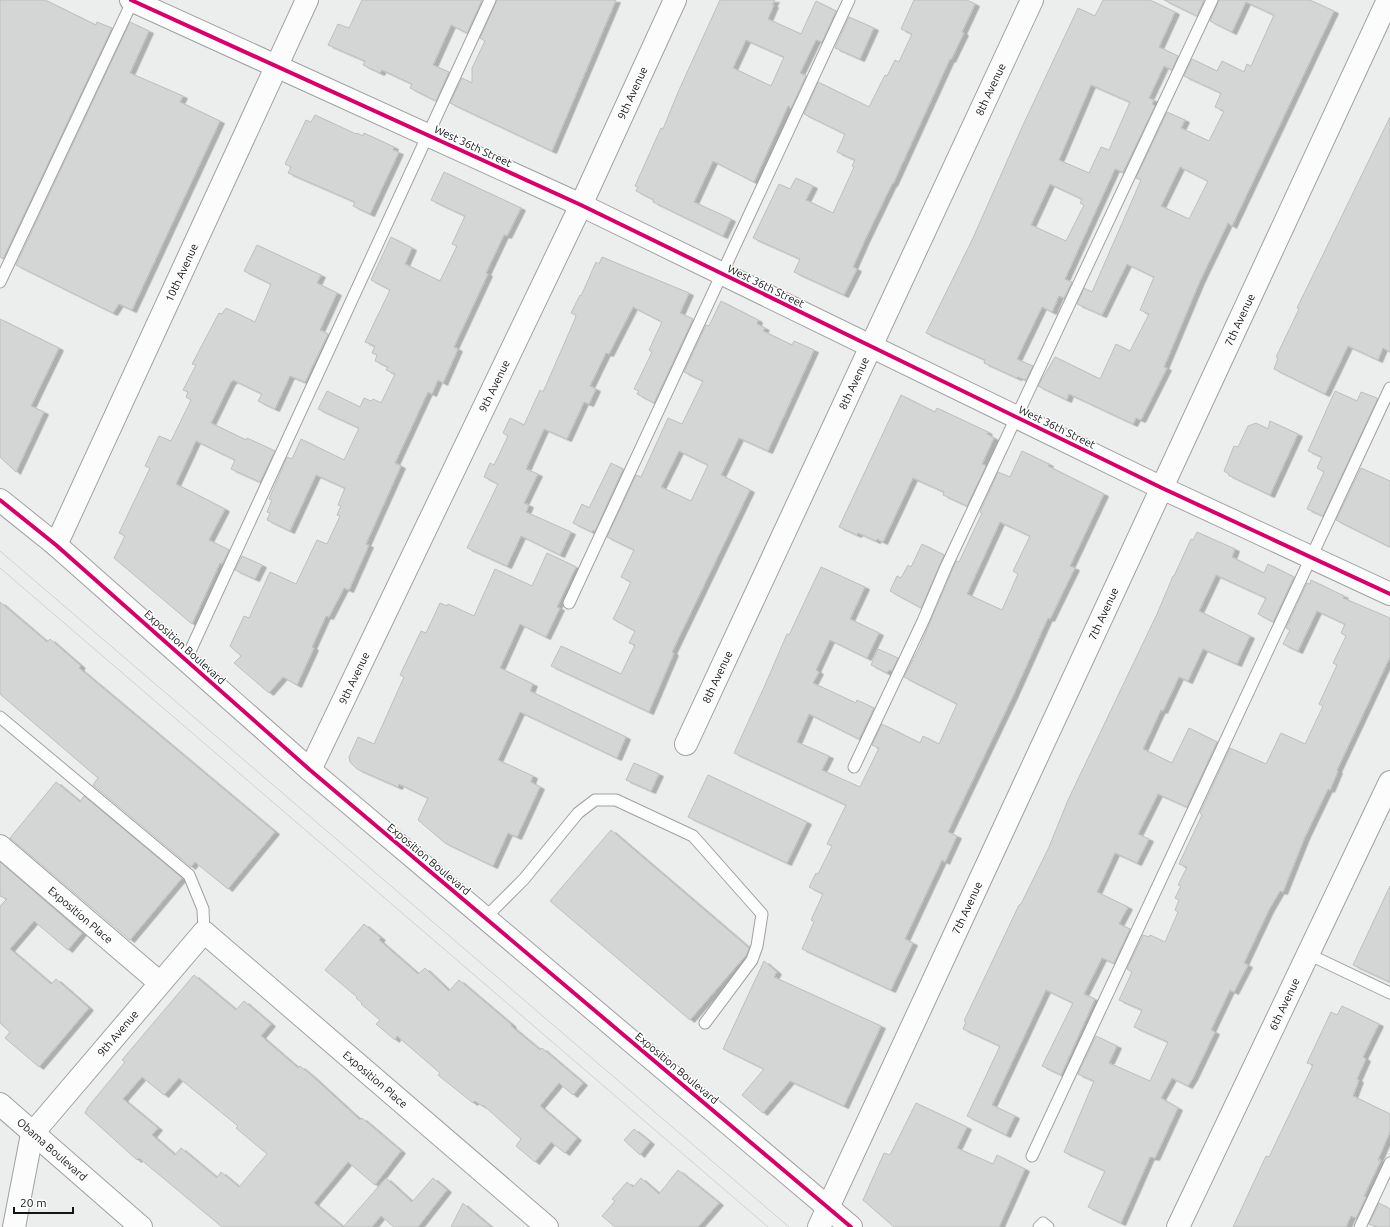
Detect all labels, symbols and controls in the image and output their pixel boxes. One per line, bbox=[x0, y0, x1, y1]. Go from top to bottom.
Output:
street label: 8th Avenue bbox=[973, 61, 1008, 117]
street label: 9th Avenue bbox=[615, 65, 650, 121]
street label: West 36th Street bbox=[432, 123, 514, 169]
street label: 10th Avenue bbox=[163, 242, 200, 303]
street label: West 36th Street bbox=[726, 262, 807, 310]
street label: 7th Avenue bbox=[1222, 292, 1257, 348]
street label: 8th Avenue bbox=[836, 355, 871, 411]
street label: 9th Avenue bbox=[477, 358, 512, 414]
street label: West 36th Street bbox=[1017, 403, 1098, 451]
street label: 7th Avenue bbox=[1086, 586, 1121, 642]
street label: Exposition Boulevard bbox=[142, 608, 228, 686]
street label: 8th Avenue bbox=[700, 649, 735, 705]
street label: 9th Avenue bbox=[336, 650, 372, 706]
street label: Exposition Boulevard bbox=[385, 821, 473, 897]
street label: 7th Avenue bbox=[950, 880, 984, 936]
street label: Exposition Place bbox=[46, 884, 115, 946]
street label: 6th Avenue bbox=[1267, 976, 1302, 1032]
street label: 9th Avenue bbox=[95, 1008, 141, 1059]
street label: Exposition Boulevard bbox=[633, 1030, 721, 1106]
street label: Exposition Place bbox=[341, 1048, 410, 1110]
street label: Obama Boulevard bbox=[15, 1116, 89, 1183]
scale bar bbox=[14, 1189, 73, 1215]
text: 20 m bbox=[20, 1196, 47, 1209]

